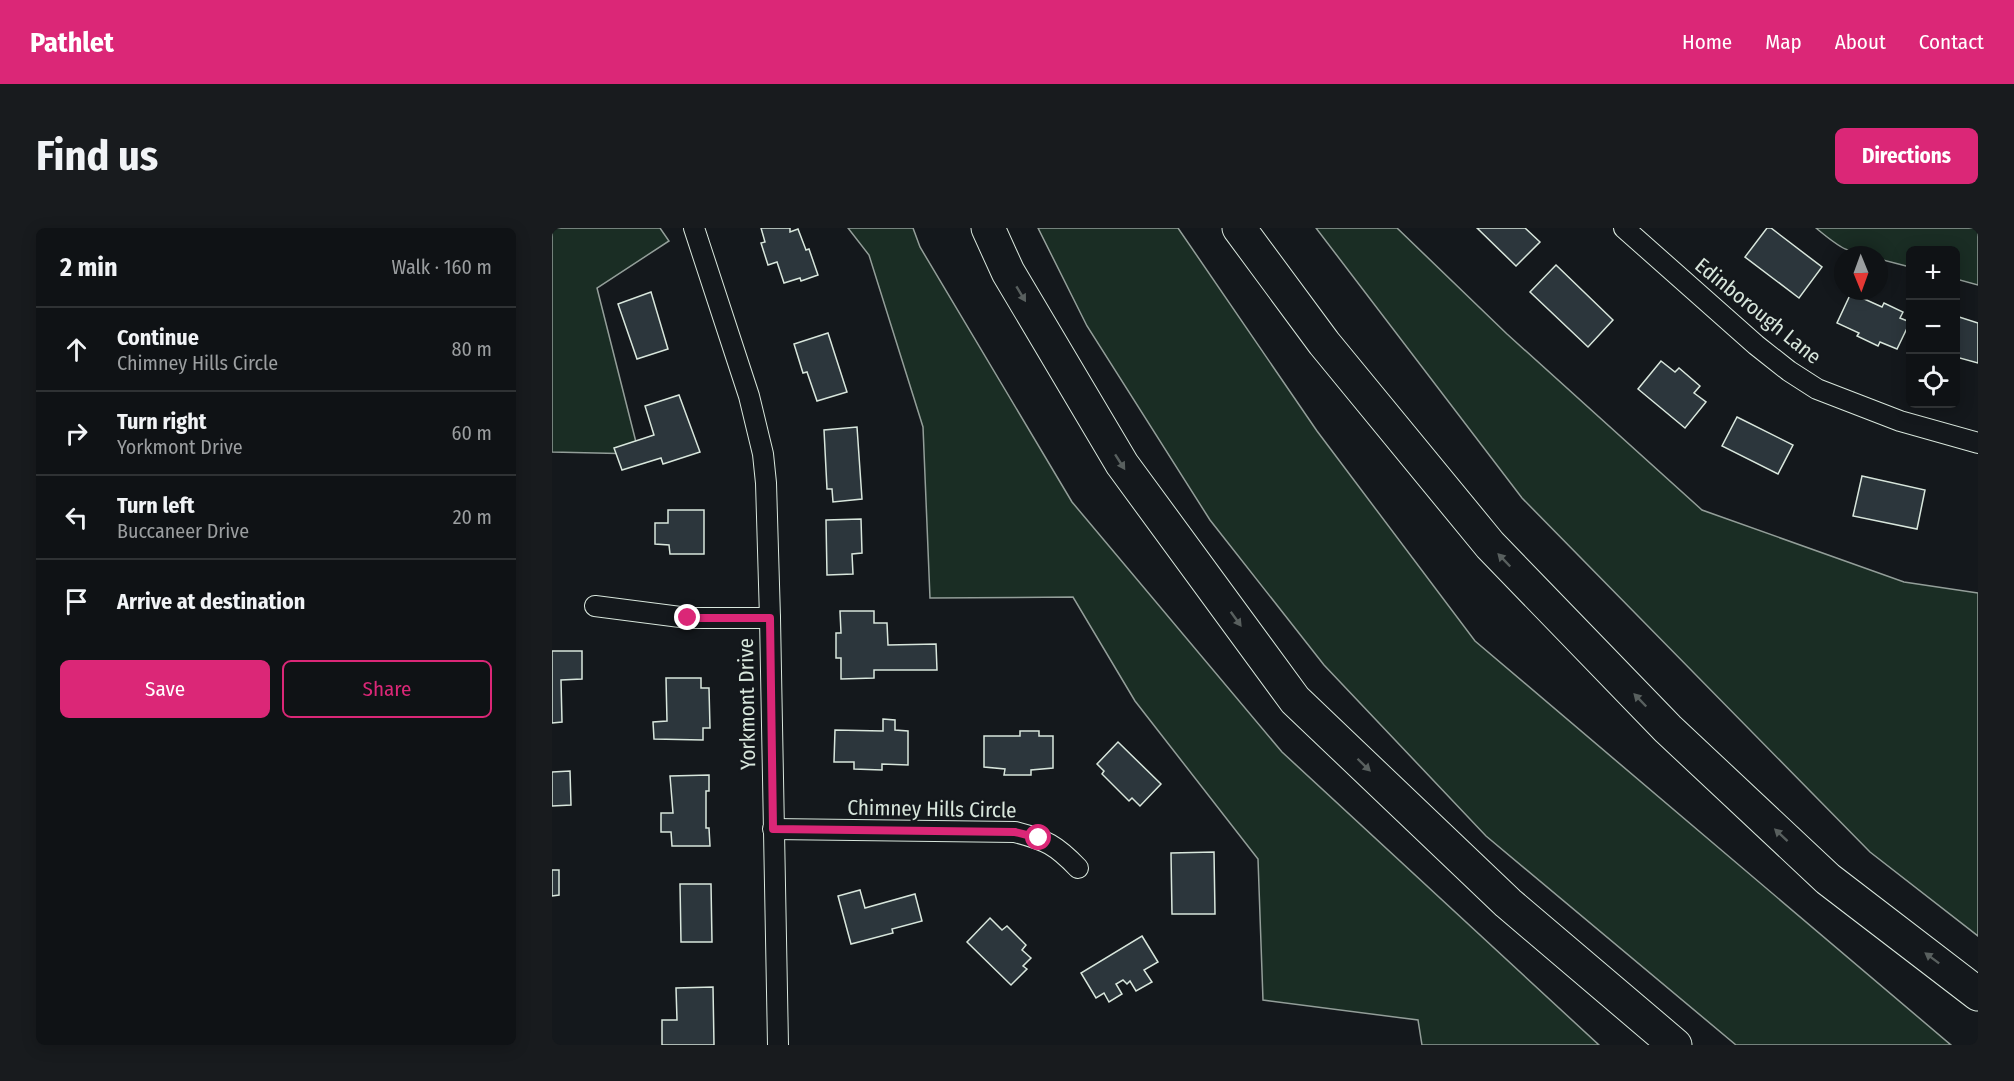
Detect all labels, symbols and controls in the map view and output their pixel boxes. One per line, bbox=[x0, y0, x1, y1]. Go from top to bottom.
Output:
text: Pathlet bbox=[30, 26, 114, 59]
text: Home bbox=[1682, 29, 1732, 55]
text: Map bbox=[1765, 29, 1802, 55]
text: About bbox=[1835, 29, 1886, 55]
text: Contact bbox=[1919, 29, 1984, 55]
button: Directions bbox=[1835, 128, 1978, 184]
text: Find us bbox=[36, 131, 158, 181]
north arrow bbox=[1834, 246, 1888, 300]
map controls bbox=[1906, 246, 1960, 408]
button: + bbox=[1906, 246, 1960, 300]
text: 2 min bbox=[60, 252, 118, 283]
street label: Edinborough Lane bbox=[1690, 252, 1826, 370]
text: Walk · 160 m bbox=[392, 255, 492, 279]
one-way arrow bbox=[1015, 286, 1026, 302]
button: − bbox=[1906, 300, 1960, 354]
text: Continue bbox=[117, 324, 199, 351]
icon: ahead bbox=[60, 333, 93, 366]
text: 80 m bbox=[452, 337, 492, 361]
text: Chimney Hills Circle bbox=[117, 351, 278, 375]
button: locate bbox=[1906, 354, 1960, 408]
text: Turn right bbox=[117, 408, 206, 435]
icon: right bbox=[60, 417, 93, 450]
text: 60 m bbox=[452, 421, 492, 445]
text: Yorkmont Drive bbox=[117, 435, 243, 459]
one-way arrow bbox=[1115, 453, 1126, 470]
text: Turn left bbox=[117, 492, 195, 519]
icon: left bbox=[60, 501, 93, 534]
text: 20 m bbox=[453, 505, 492, 529]
text: Buccaneer Drive bbox=[117, 519, 249, 543]
one-way arrow bbox=[1497, 553, 1511, 568]
icon: arrive bbox=[60, 585, 93, 618]
text: Arrive at destination bbox=[117, 588, 305, 615]
route end bbox=[674, 604, 700, 630]
one-way arrow bbox=[1229, 611, 1241, 626]
street label: Yorkmont Drive bbox=[733, 638, 761, 770]
button: Save bbox=[60, 660, 270, 718]
button: Share bbox=[282, 660, 492, 718]
one-way arrow bbox=[1633, 692, 1647, 707]
one-way arrow bbox=[1356, 758, 1371, 772]
street label: Chimney Hills Circle bbox=[847, 795, 1017, 823]
route start bbox=[1025, 824, 1051, 850]
one-way arrow bbox=[1774, 829, 1789, 842]
one-way arrow bbox=[1924, 953, 1939, 965]

